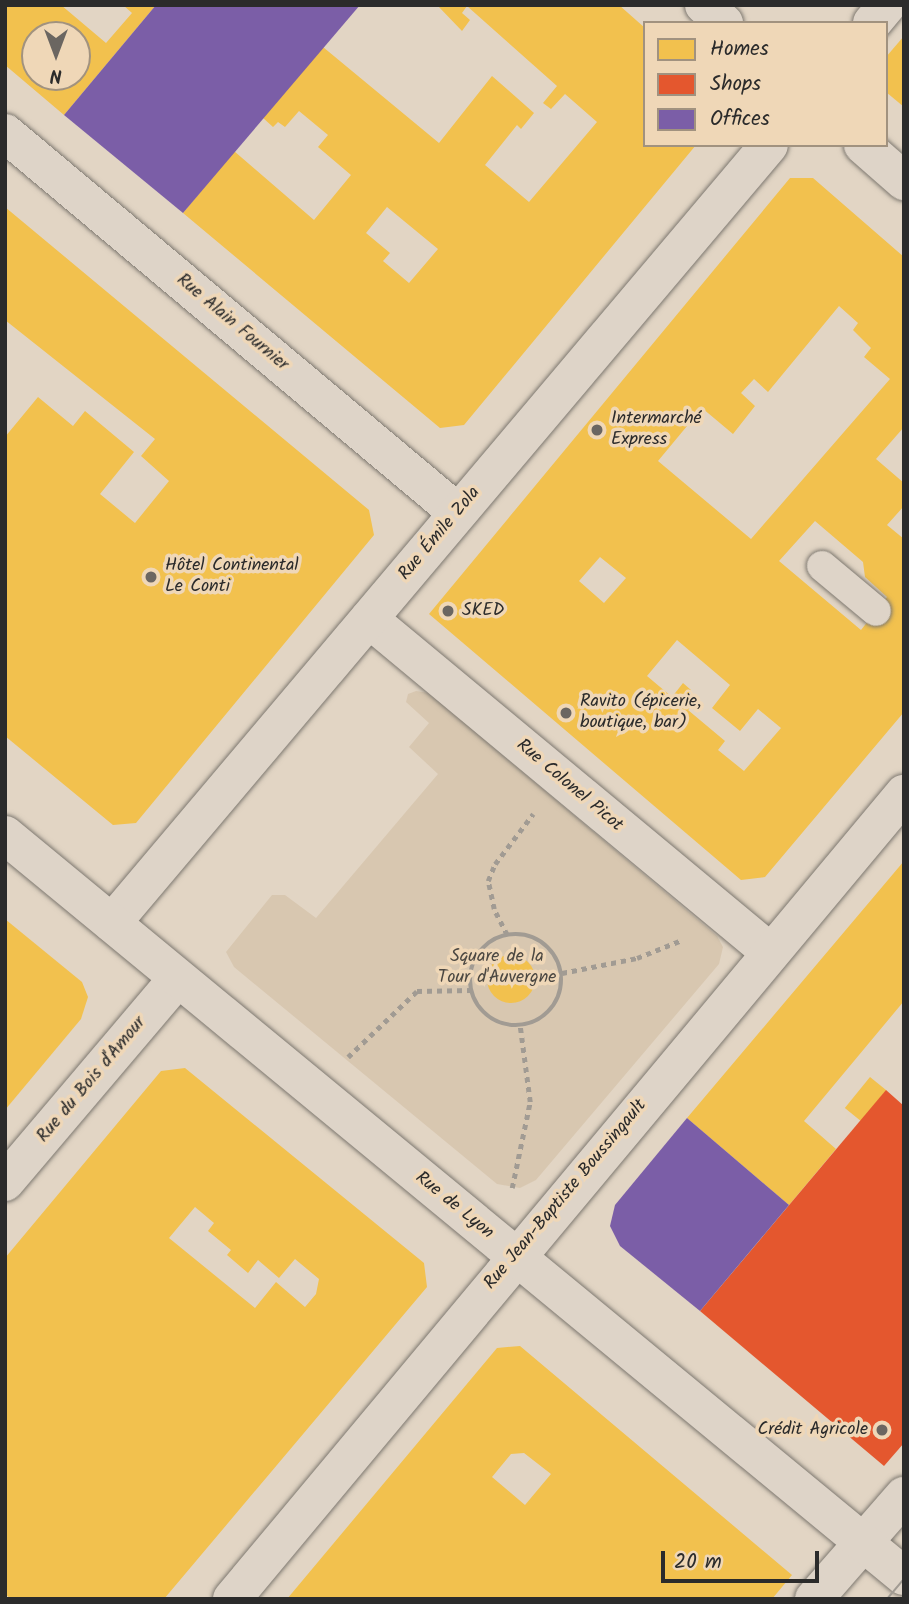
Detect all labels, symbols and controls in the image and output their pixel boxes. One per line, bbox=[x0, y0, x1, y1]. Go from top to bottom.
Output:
north arrow bbox=[21, 21, 91, 91]
legend bbox=[643, 21, 888, 147]
text: Homes bbox=[710, 33, 769, 66]
text: N bbox=[50, 60, 62, 90]
text: Shops bbox=[710, 68, 761, 101]
text: Offices bbox=[710, 103, 770, 136]
street label: Rue Alain Fournier bbox=[172, 270, 292, 376]
place label: Intermarché Express bbox=[611, 409, 701, 452]
marker: Intermarché Express bbox=[589, 422, 605, 438]
street label: Rue Émile Zola bbox=[395, 483, 485, 585]
place label: Hôtel Continental Le Conti bbox=[165, 556, 299, 598]
marker: Hôtel Continental Le Conti bbox=[143, 569, 159, 585]
place label: SKED bbox=[462, 600, 504, 622]
marker: SKED bbox=[440, 603, 456, 619]
place label: Ravito (épicerie, boutique, bar) bbox=[580, 692, 701, 734]
marker: Ravito (épicerie, boutique, bar) bbox=[558, 705, 574, 721]
street label: Rue Colonel Picot bbox=[511, 735, 627, 837]
park label: Square de la Tour d'Auvergne bbox=[438, 947, 556, 990]
street label: Rue du Bois d'Amour bbox=[33, 1013, 151, 1147]
street label: Rue Jean-Baptiste Boussingault bbox=[480, 1096, 652, 1294]
street label: Rue de Lyon bbox=[410, 1168, 498, 1244]
place label: Crédit Agricole bbox=[758, 1419, 868, 1441]
marker: Crédit Agricole bbox=[874, 1422, 890, 1438]
scale bar bbox=[664, 1538, 822, 1582]
text: 20 m bbox=[674, 1546, 722, 1579]

